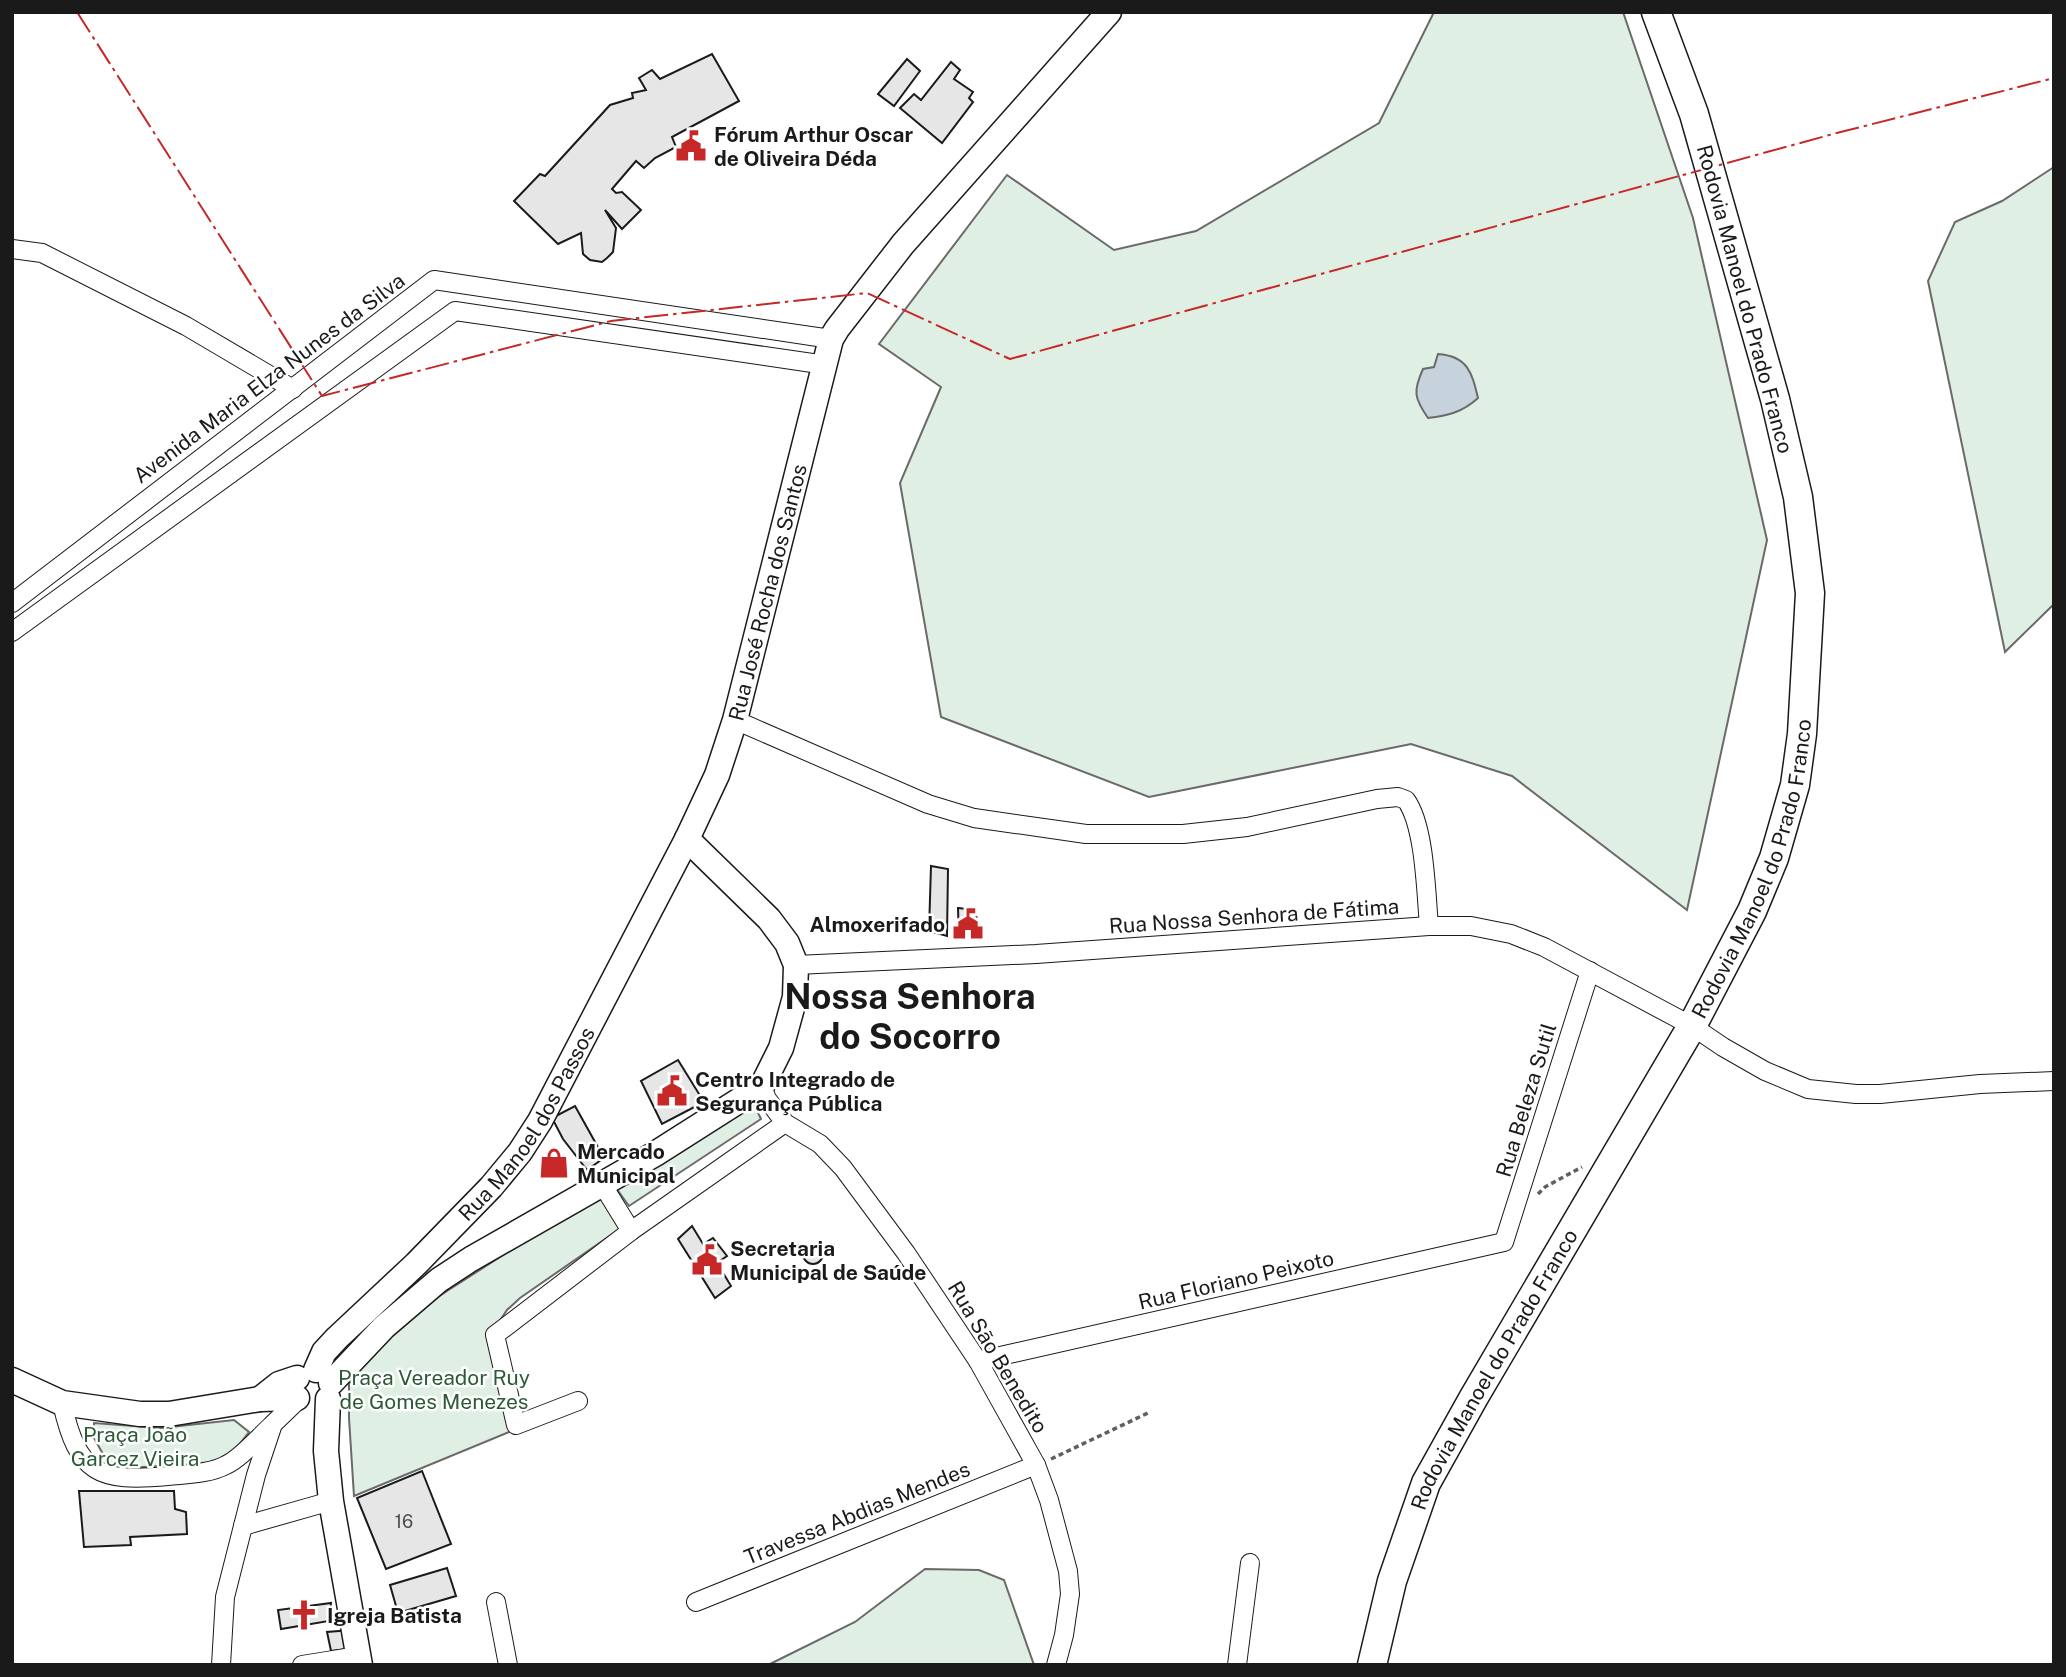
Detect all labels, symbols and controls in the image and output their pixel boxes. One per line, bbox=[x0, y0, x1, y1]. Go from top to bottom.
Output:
place label: Fórum Arthur Oscar de Oliveira Déda bbox=[714, 122, 913, 171]
public building icon: Fórum Arthur Oscar de Oliveira Déda bbox=[674, 129, 708, 163]
street label: Rodovia Manoel do Prado Franco bbox=[1692, 142, 1798, 456]
street label: Avenida Maria Elza Nunes da Silva bbox=[129, 268, 409, 488]
street label: Rua José Rocha dos Santos bbox=[723, 462, 811, 723]
street label: Rodovia Manoel do Prado Franco bbox=[1686, 718, 1815, 1022]
street label: Rua Nossa Senhora de Fátima bbox=[1108, 893, 1400, 939]
public building icon: Almoxerifado bbox=[951, 907, 985, 941]
place label: Almoxerifado bbox=[809, 912, 945, 937]
district label: Nossa Senhora do Socorro bbox=[784, 976, 1036, 1057]
street label: Rua Beleza Sutil bbox=[1491, 1020, 1561, 1180]
street label: Rua Manoel dos Passos bbox=[453, 1023, 599, 1226]
place label: Centro Integrado de Segurança Pública bbox=[695, 1067, 895, 1116]
public building icon: Centro Integrado de Segurança Pública bbox=[655, 1074, 689, 1108]
place label: Mercado Municipal bbox=[577, 1139, 676, 1188]
shop icon: Mercado Municipal bbox=[537, 1146, 571, 1180]
street label: Rodovia Manoel do Prado Franco bbox=[1405, 1224, 1582, 1513]
place label: Secretaria Municipal de Saúde bbox=[730, 1236, 926, 1285]
public building icon: Secretaria Municipal de Saúde bbox=[690, 1243, 724, 1277]
street label: Rua Floriano Peixoto bbox=[1136, 1245, 1336, 1315]
street label: Rua São Benedito bbox=[943, 1276, 1053, 1438]
park label: Praça Vereador Ruy de Gomes Menezes bbox=[338, 1365, 530, 1414]
park label: Praça João Garcez Vieira bbox=[71, 1422, 199, 1471]
street label: Travessa Abdias Mendes bbox=[741, 1456, 973, 1570]
house number: 16 bbox=[395, 1511, 413, 1532]
church icon: Igreja Batista bbox=[287, 1598, 321, 1632]
place label: Igreja Batista bbox=[327, 1603, 462, 1628]

